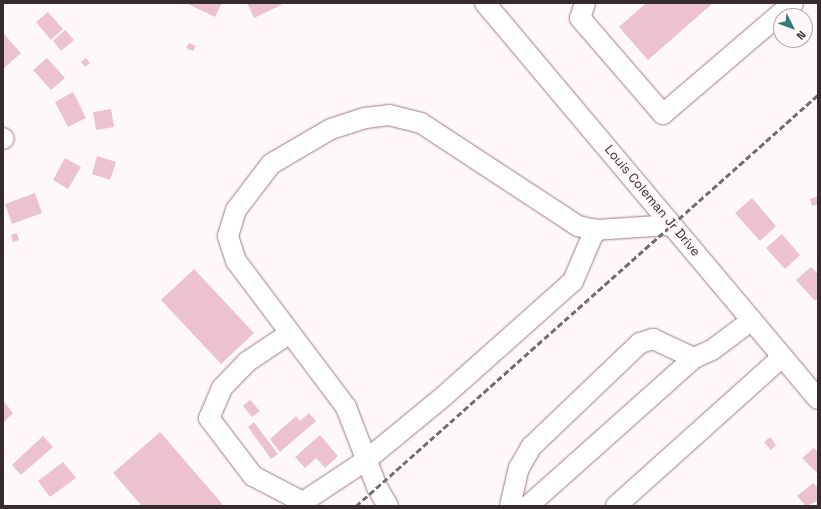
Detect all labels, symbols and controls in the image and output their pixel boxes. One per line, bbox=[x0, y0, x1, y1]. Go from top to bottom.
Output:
north arrow bbox=[773, 8, 813, 48]
text: N bbox=[794, 28, 809, 43]
street label: Louis Coleman Jr Drive bbox=[601, 142, 703, 260]

